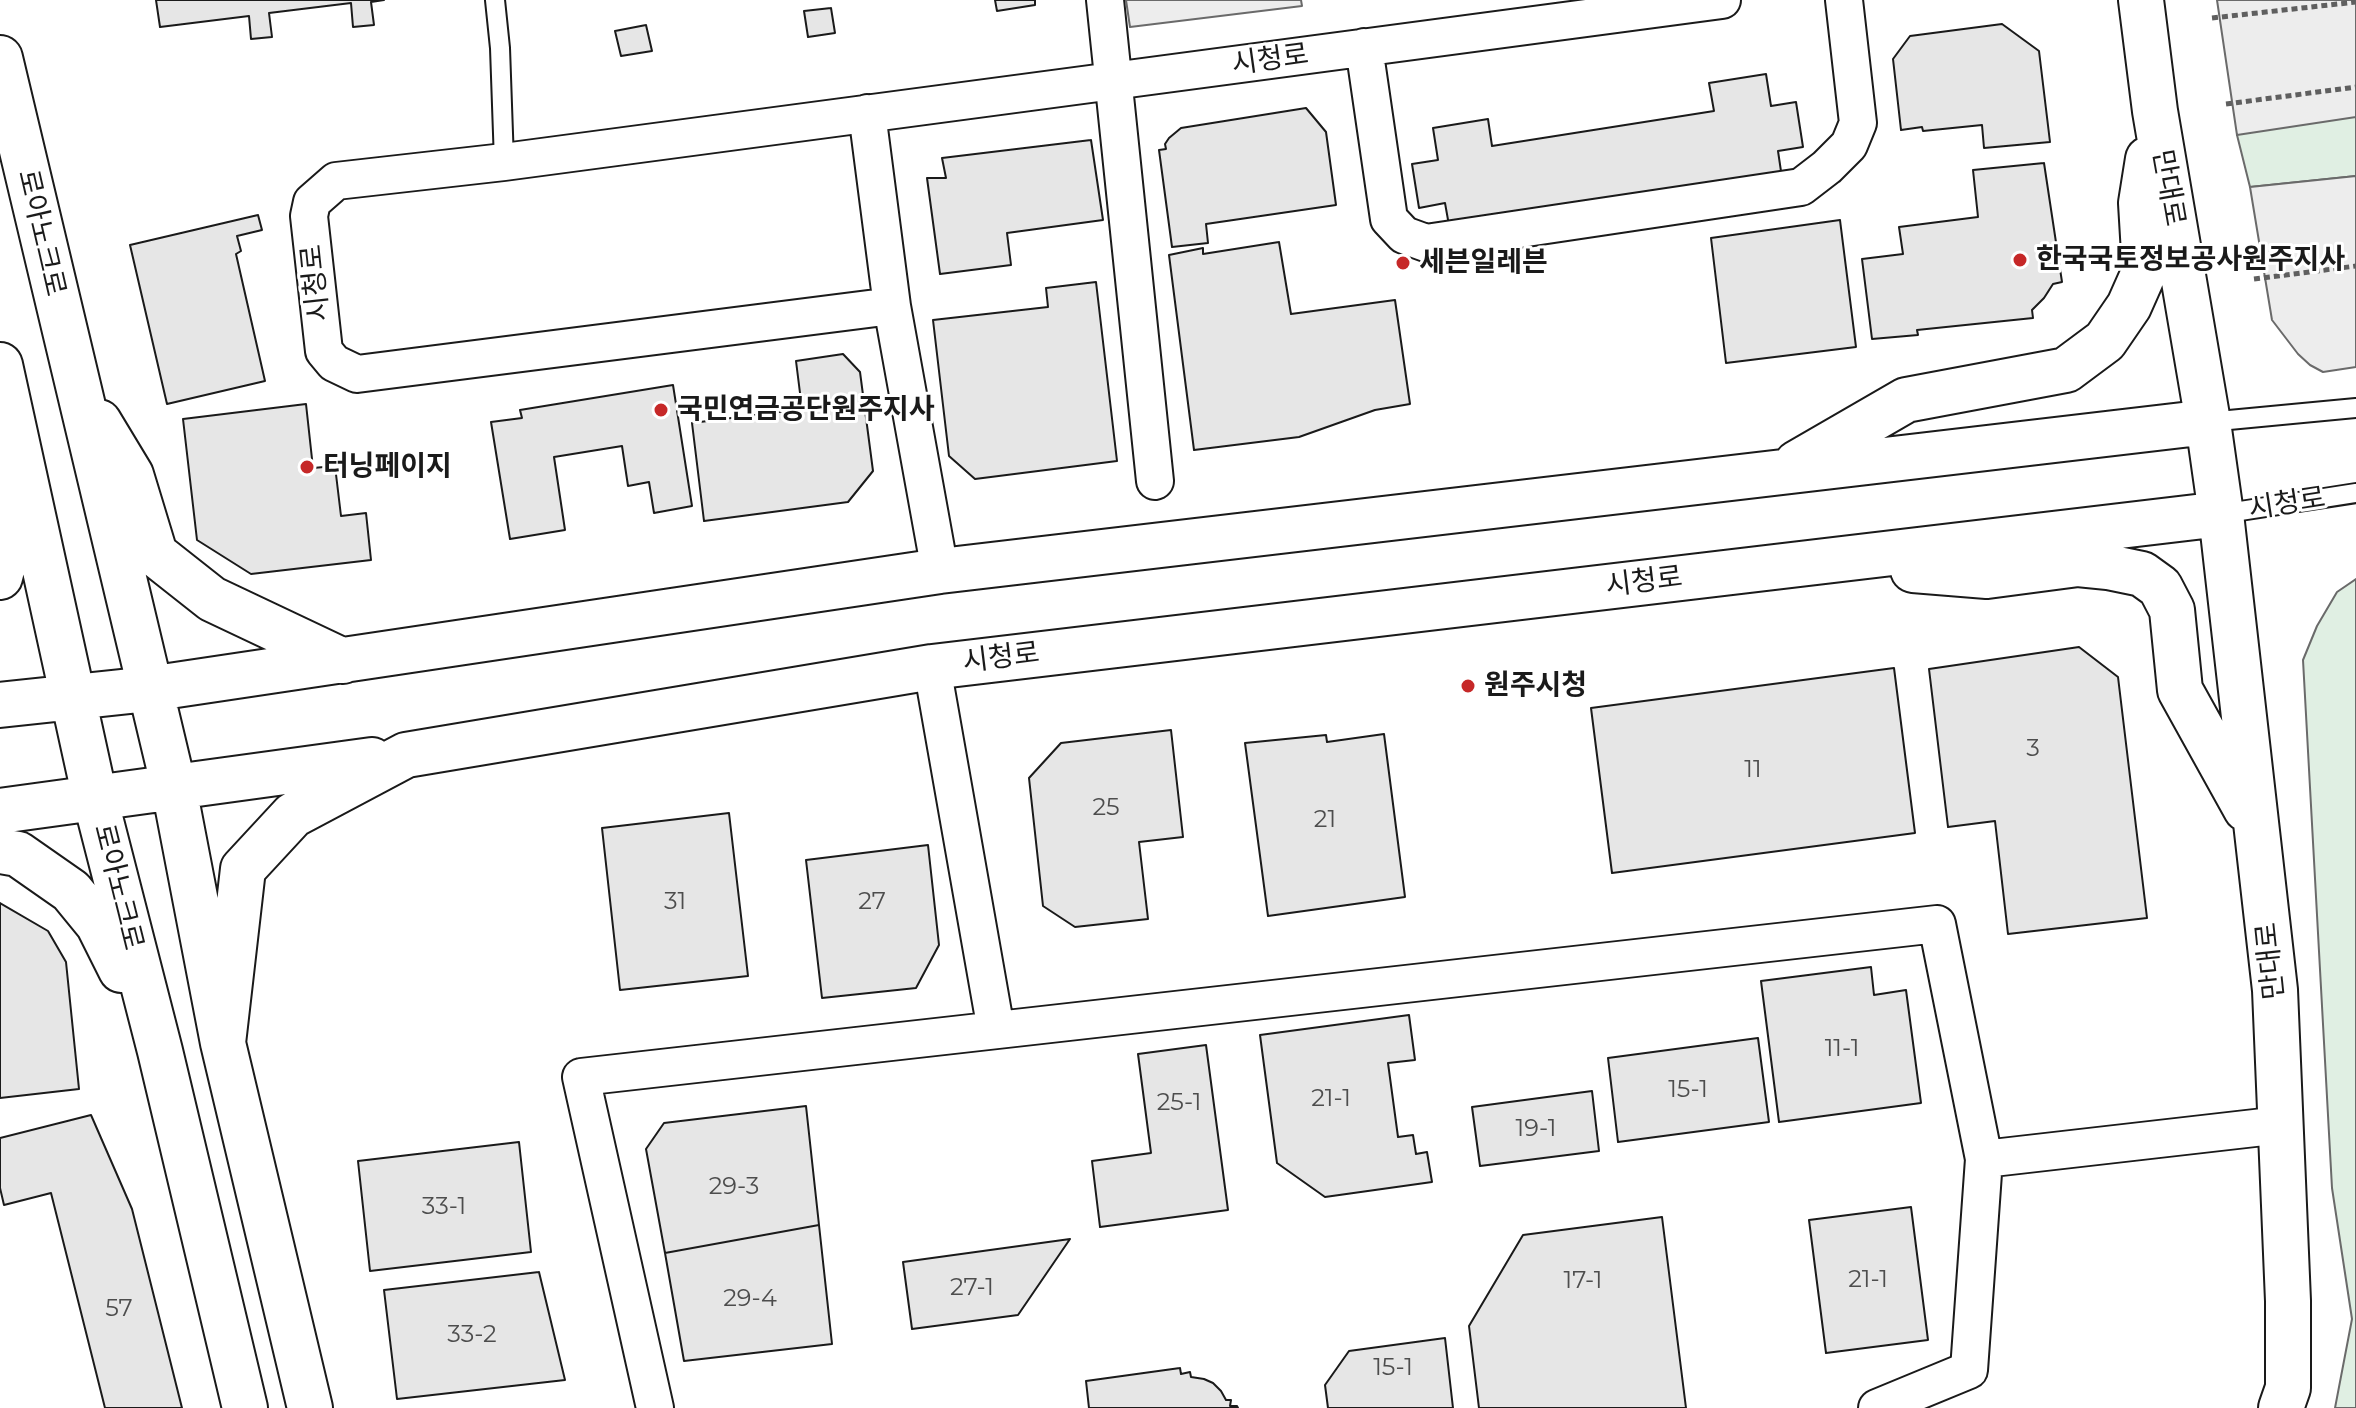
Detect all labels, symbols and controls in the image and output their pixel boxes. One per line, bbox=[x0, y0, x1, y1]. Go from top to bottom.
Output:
street label: 시청로 bbox=[1229, 38, 1311, 82]
street label: 만대로 bbox=[2145, 147, 2191, 229]
street label: 로아노크로 bbox=[10, 166, 72, 300]
street label: 시청로 bbox=[295, 243, 337, 323]
place label: 한국국토정보공사원주지사 bbox=[2036, 243, 2345, 277]
place label: 세븐일레븐 bbox=[1419, 246, 1548, 280]
marker: 한국국토정보공사원주지사 bbox=[2011, 251, 2029, 269]
marker: 세븐일레븐 bbox=[1394, 254, 1412, 272]
place label: 국민연금공단원주지사 bbox=[677, 393, 935, 427]
marker: 국민연금공단원주지사 bbox=[652, 401, 670, 419]
place label: 터닝페이지 bbox=[323, 450, 452, 484]
marker: 터닝페이지 bbox=[298, 458, 316, 476]
street label: 시청로 bbox=[2246, 481, 2328, 527]
street label: 시청로 bbox=[1604, 561, 1684, 603]
street label: 시청로 bbox=[961, 637, 1041, 679]
place label: 원주시청 bbox=[1484, 669, 1587, 703]
marker: 원주시청 bbox=[1459, 677, 1477, 695]
house number: 3 bbox=[2026, 735, 2040, 763]
house number: 11 bbox=[1744, 756, 1762, 784]
house number: 25 bbox=[1092, 794, 1120, 822]
house number: 21 bbox=[1314, 806, 1336, 834]
street label: 로아노크로 bbox=[86, 820, 150, 954]
house number: 31 bbox=[664, 888, 686, 916]
house number: 27 bbox=[858, 888, 886, 916]
street label: 만대로 bbox=[2250, 921, 2292, 1001]
house number: 11-1 bbox=[1825, 1035, 1859, 1063]
house number: 15-1 bbox=[1668, 1076, 1708, 1104]
house number: 21-1 bbox=[1311, 1085, 1351, 1113]
house number: 25-1 bbox=[1157, 1089, 1201, 1117]
house number: 19-1 bbox=[1516, 1115, 1556, 1143]
house number: 29-3 bbox=[709, 1173, 759, 1201]
house number: 33-1 bbox=[422, 1193, 466, 1221]
house number: 21-1 bbox=[1848, 1266, 1888, 1294]
house number: 17-1 bbox=[1563, 1267, 1603, 1295]
house number: 27-1 bbox=[950, 1274, 994, 1302]
house number: 29-4 bbox=[723, 1285, 777, 1313]
house number: 57 bbox=[105, 1295, 133, 1323]
house number: 33-2 bbox=[447, 1321, 497, 1349]
house number: 15-1 bbox=[1373, 1354, 1413, 1382]

